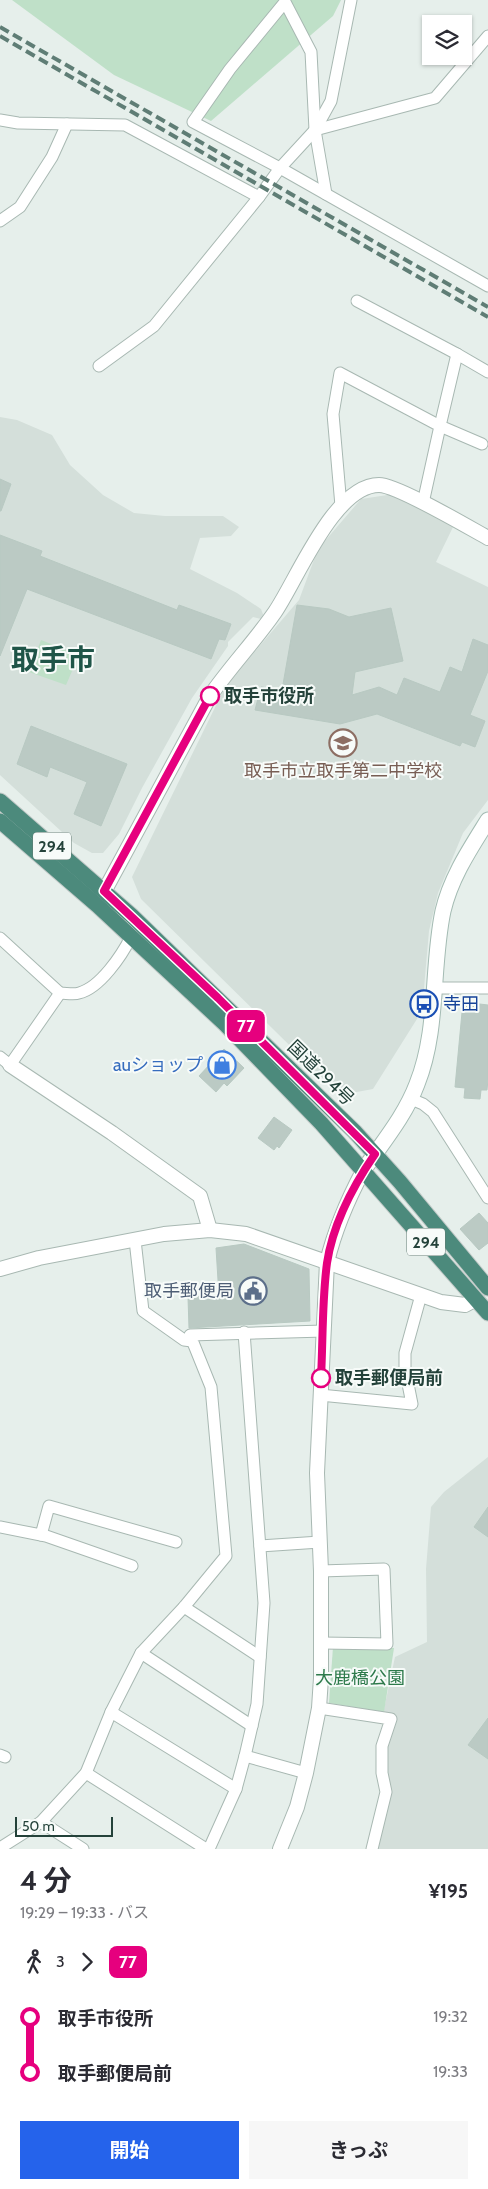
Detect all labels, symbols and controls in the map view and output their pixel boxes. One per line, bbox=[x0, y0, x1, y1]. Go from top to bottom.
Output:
map controls bbox=[422, 15, 472, 65]
button: layers bbox=[422, 15, 472, 65]
district label: 取手市 bbox=[11, 642, 95, 676]
place label: 取手市役所 bbox=[224, 685, 314, 707]
marker: 取手市役所 bbox=[200, 686, 220, 706]
school or university icon: 取手市立取手第二中学校 bbox=[328, 728, 358, 758]
place label: 取手市立取手第二中学校 bbox=[244, 760, 442, 782]
road number: 294 bbox=[33, 832, 71, 859]
bus stop icon: 寺田 bbox=[409, 989, 439, 1019]
place label: 寺田 bbox=[443, 993, 479, 1015]
line badge: 77 bbox=[224, 1010, 268, 1042]
text: 77 bbox=[237, 1015, 255, 1037]
street label: 国道294号 bbox=[283, 1036, 359, 1110]
shop icon: auショップ bbox=[207, 1050, 237, 1080]
place label: auショップ bbox=[113, 1054, 203, 1076]
road number: 294 bbox=[407, 1228, 445, 1256]
public building icon: 取手郵便局 bbox=[238, 1276, 268, 1306]
place label: 取手郵便局 bbox=[144, 1280, 234, 1302]
place label: 取手郵便局前 bbox=[335, 1367, 443, 1389]
marker: 取手郵便局前 bbox=[311, 1368, 331, 1388]
park label: 大鹿橋公園 bbox=[315, 1667, 405, 1689]
scale bar bbox=[15, 1814, 112, 1837]
text: 50 m bbox=[22, 1817, 55, 1835]
text: 4 分 bbox=[20, 1863, 72, 1897]
text: ¥195 bbox=[429, 1880, 468, 1903]
text: 19:29 – 19:33 · バス bbox=[20, 1903, 149, 1922]
icon: walk bbox=[20, 1948, 48, 1976]
icon: forward bbox=[73, 1948, 101, 1976]
text: 77 bbox=[119, 1951, 137, 1973]
text: 3 bbox=[56, 1952, 65, 1971]
text: 取手市役所 bbox=[58, 2007, 153, 2030]
text: 19:32 bbox=[433, 2007, 468, 2026]
text: 取手郵便局前 bbox=[58, 2062, 172, 2085]
text: 19:33 bbox=[433, 2062, 468, 2081]
button: 開始 bbox=[20, 2121, 239, 2179]
button: きっぷ bbox=[249, 2121, 468, 2179]

